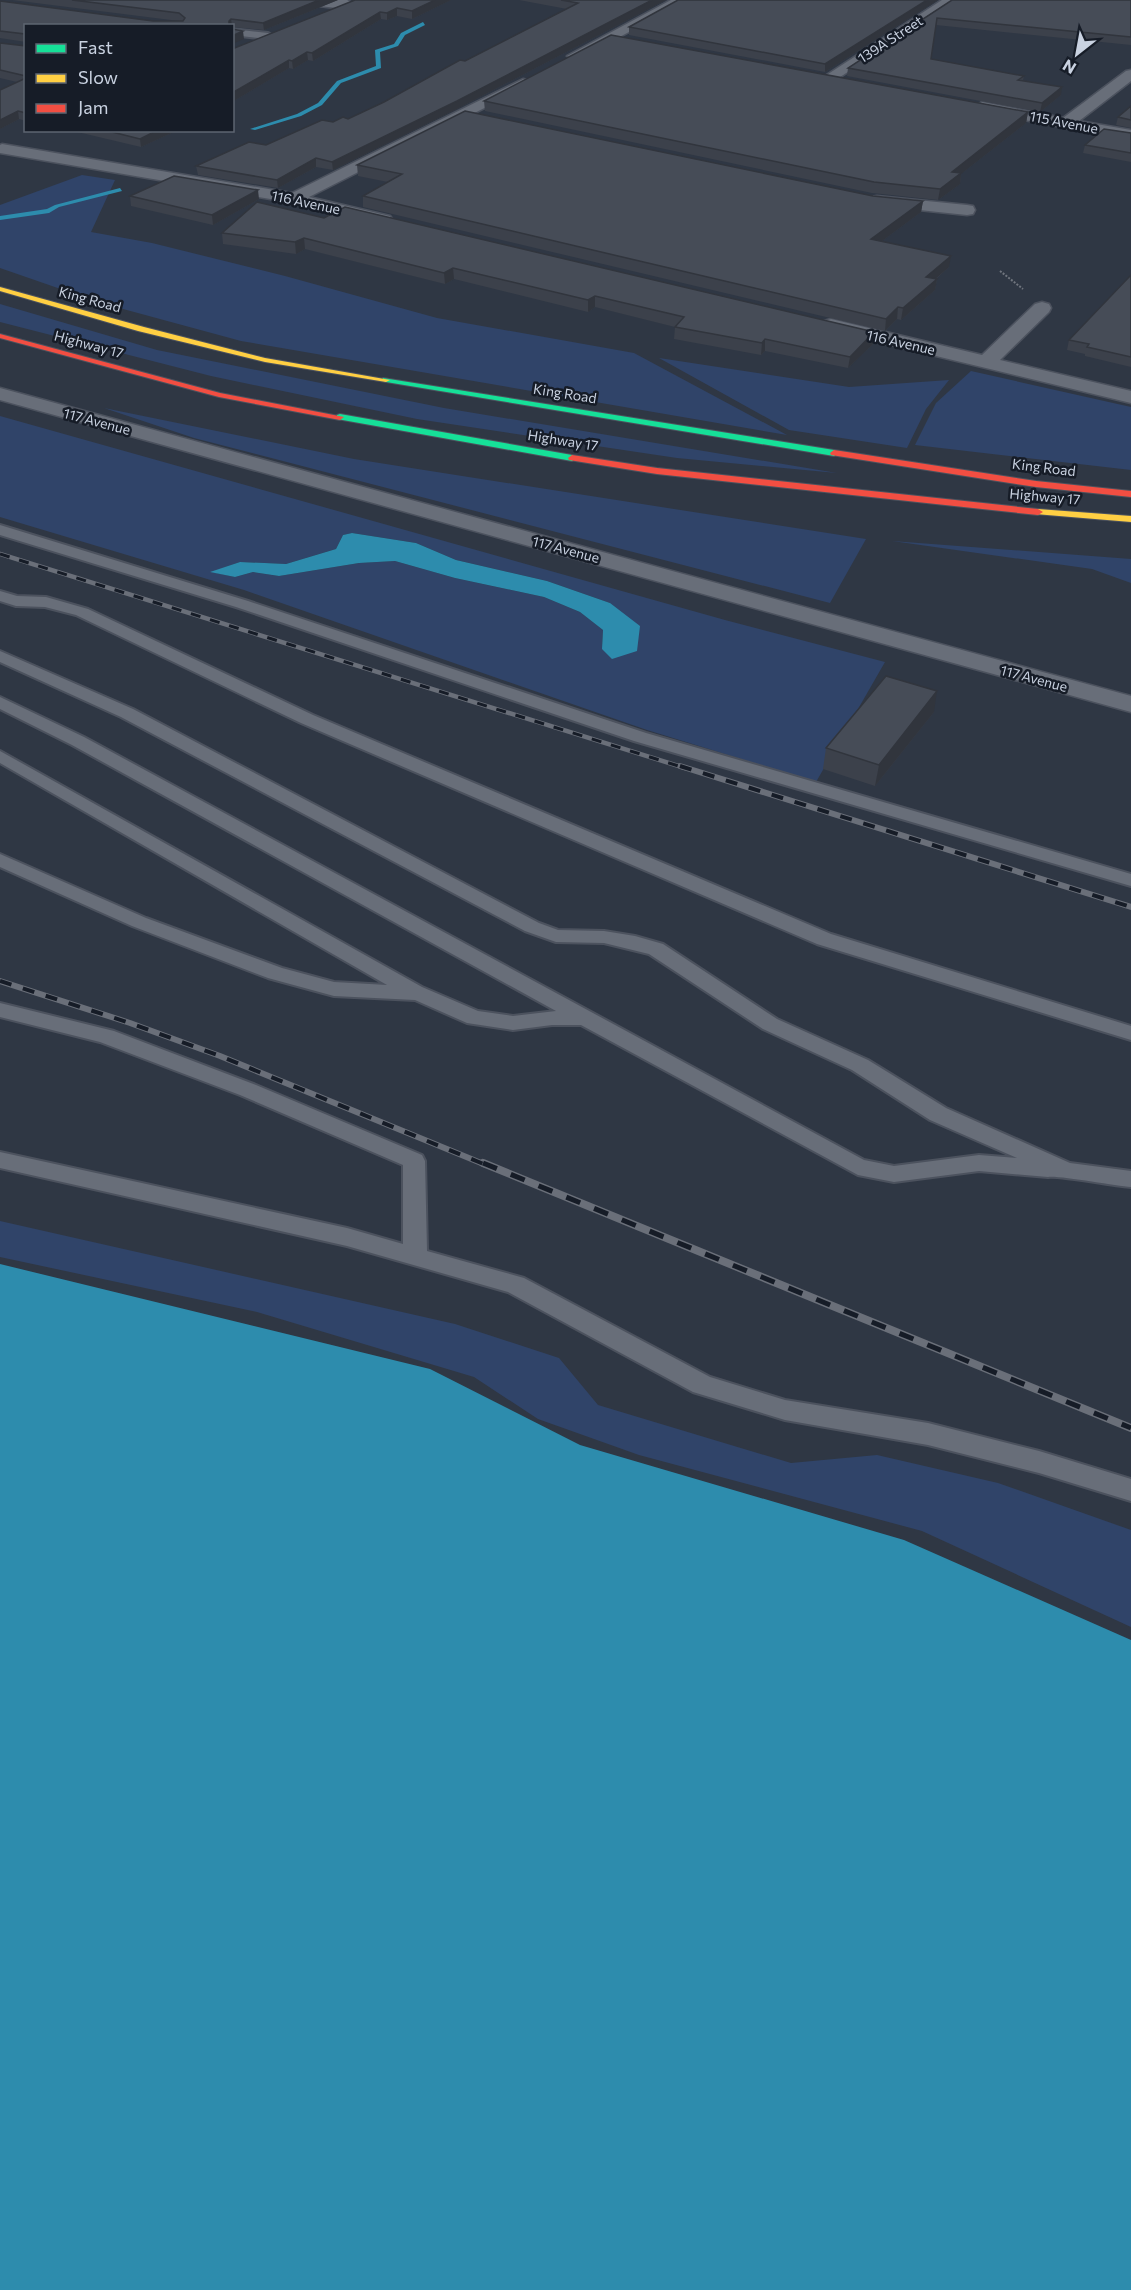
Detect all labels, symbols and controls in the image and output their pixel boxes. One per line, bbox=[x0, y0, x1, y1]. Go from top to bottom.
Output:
street label: 139A Street bbox=[854, 12, 926, 66]
legend bbox=[24, 24, 234, 132]
north arrow bbox=[1047, 24, 1107, 84]
text: Fast bbox=[78, 36, 113, 58]
text: N bbox=[1059, 56, 1079, 79]
text: Slow bbox=[78, 66, 118, 88]
text: Jam bbox=[78, 96, 108, 118]
street label: 115 Avenue bbox=[1028, 107, 1100, 137]
street label: 116 Avenue bbox=[270, 186, 342, 218]
street label: King Road bbox=[57, 283, 123, 315]
street label: 116 Avenue bbox=[865, 326, 937, 358]
street label: Highway 17 bbox=[52, 327, 126, 361]
street label: King Road bbox=[532, 380, 598, 406]
street label: 117 Avenue bbox=[62, 404, 132, 438]
street label: Highway 17 bbox=[527, 426, 599, 454]
street label: King Road bbox=[1011, 455, 1077, 479]
street label: Highway 17 bbox=[1009, 484, 1081, 508]
street label: 117 Avenue bbox=[531, 532, 601, 566]
street label: 117 Avenue bbox=[999, 661, 1069, 695]

